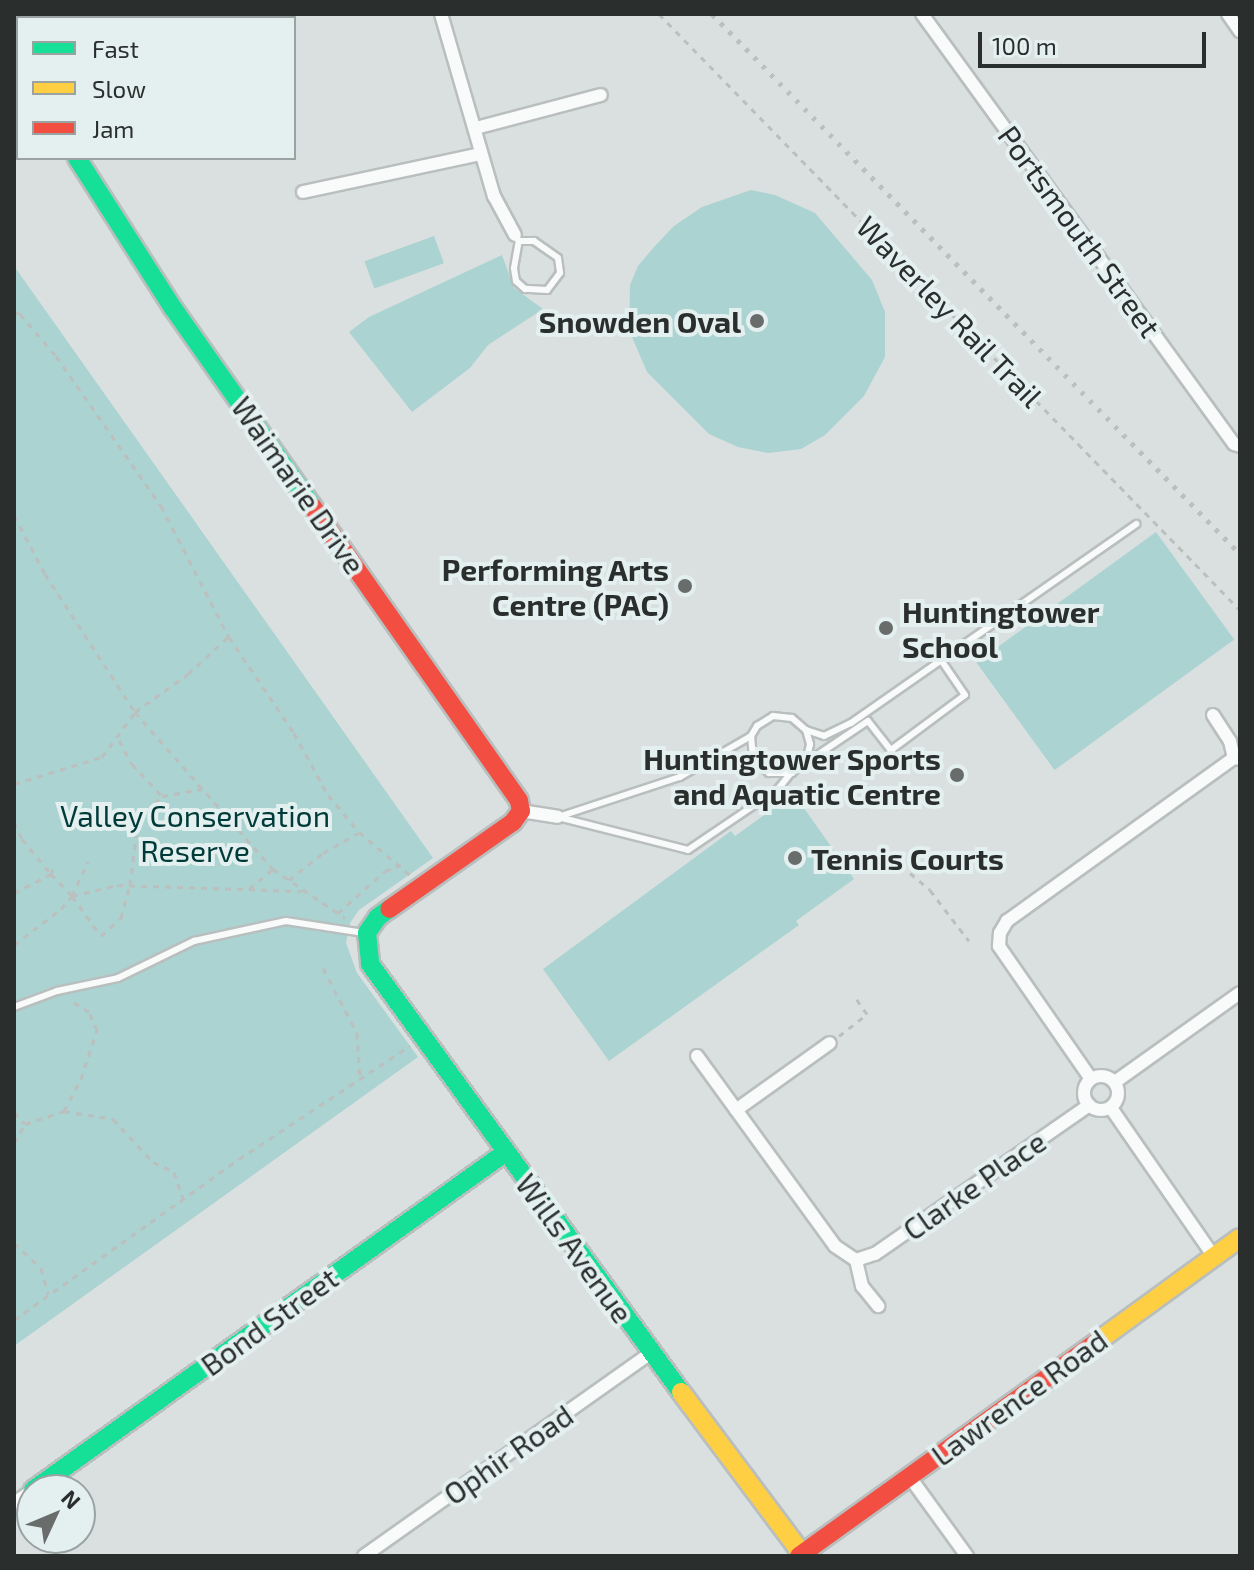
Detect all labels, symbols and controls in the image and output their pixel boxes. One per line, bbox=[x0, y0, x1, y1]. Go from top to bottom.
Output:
legend bbox=[16, 16, 296, 160]
scale bar bbox=[982, 16, 1210, 66]
text: 100 m bbox=[992, 31, 1057, 60]
text: Fast bbox=[92, 34, 139, 63]
text: Slow bbox=[92, 74, 146, 103]
text: Jam bbox=[92, 114, 134, 143]
street label: Portsmouth Street bbox=[991, 118, 1169, 344]
street label: Waverley Rail Trail bbox=[849, 207, 1051, 415]
place label: Snowden Oval bbox=[539, 303, 741, 339]
marker: Snowden Oval bbox=[748, 312, 766, 330]
street label: Waimarie Drive bbox=[225, 389, 373, 581]
place label: Performing Arts Centre (PAC) bbox=[441, 551, 669, 622]
marker: Performing Arts Centre (PAC) bbox=[676, 577, 694, 595]
place label: Huntingtower School bbox=[902, 593, 1100, 664]
marker: Huntingtower School bbox=[877, 619, 895, 637]
place label: Huntingtower Sports and Aquatic Centre bbox=[643, 740, 941, 810]
marker: Huntingtower Sports and Aquatic Centre bbox=[948, 766, 966, 784]
park label: Valley Conservation Reserve bbox=[60, 797, 330, 868]
place label: Tennis Courts bbox=[811, 840, 1004, 876]
marker: Tennis Courts bbox=[786, 849, 804, 867]
street label: Clarke Place bbox=[896, 1123, 1052, 1247]
street label: Wills Avenue bbox=[509, 1166, 641, 1330]
street label: Bond Street bbox=[194, 1259, 344, 1383]
street label: Lawrence Road bbox=[924, 1321, 1114, 1473]
street label: Ophir Road bbox=[436, 1396, 580, 1512]
north arrow bbox=[16, 1474, 96, 1554]
text: N bbox=[57, 1484, 87, 1513]

